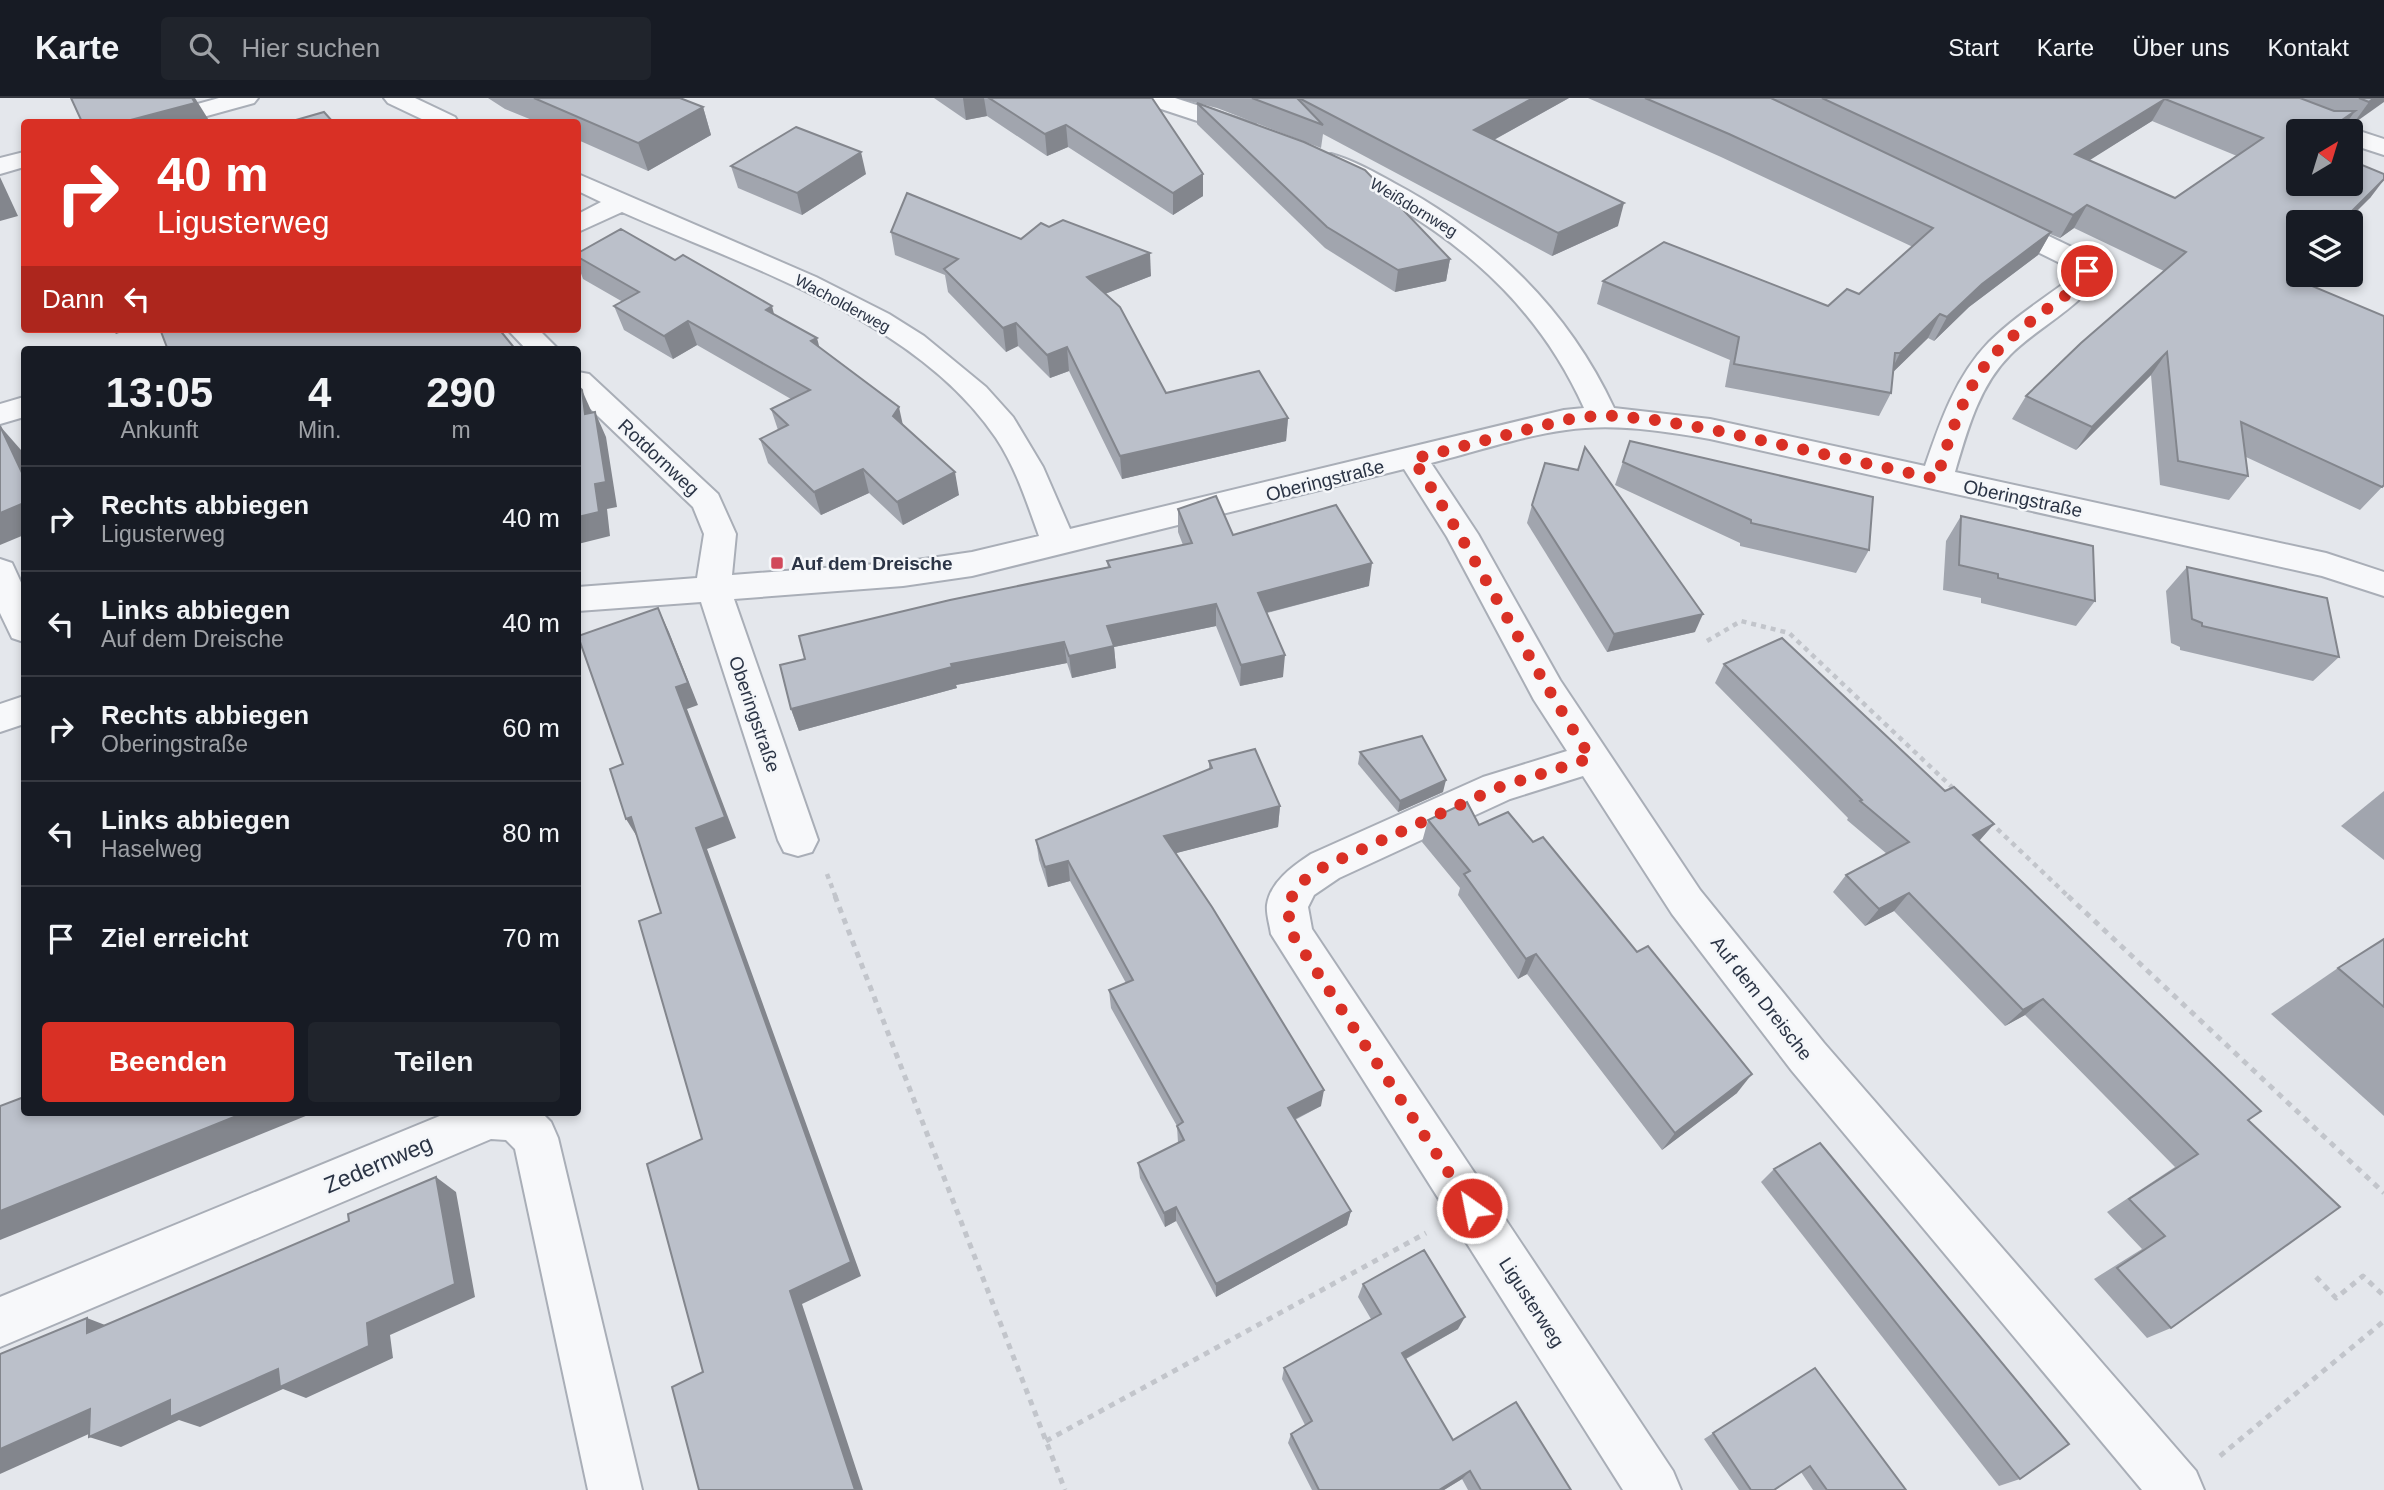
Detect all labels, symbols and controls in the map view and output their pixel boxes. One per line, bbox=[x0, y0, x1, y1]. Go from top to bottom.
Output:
search box bbox=[161, 17, 651, 80]
text: Karte bbox=[35, 29, 119, 66]
icon: search bbox=[185, 29, 223, 67]
text: Hier suchen bbox=[241, 33, 380, 63]
text: Start bbox=[1948, 34, 1999, 61]
text: Karte bbox=[2037, 34, 2094, 61]
text: Über uns bbox=[2132, 34, 2230, 61]
text: Kontakt bbox=[2268, 34, 2349, 61]
north arrow bbox=[2286, 119, 2362, 196]
map controls bbox=[2286, 119, 2363, 287]
icon: right bbox=[42, 147, 133, 238]
text: 40 m bbox=[157, 147, 269, 201]
street label: Weißdornweg bbox=[1367, 175, 1460, 240]
text: Ligusterweg bbox=[157, 204, 330, 240]
button: layers bbox=[2286, 210, 2363, 287]
pin bbox=[2057, 241, 2117, 301]
icon: arrive bbox=[2068, 252, 2106, 290]
street label: Wacholderweg bbox=[792, 271, 893, 336]
icon: left bbox=[118, 280, 156, 318]
text: Dann bbox=[42, 284, 104, 314]
text: 13:05 bbox=[106, 369, 213, 416]
text: 4 bbox=[308, 369, 331, 416]
text: 290 bbox=[426, 369, 496, 416]
street label: Rotdornweg bbox=[614, 415, 703, 500]
text: Ankunft bbox=[120, 417, 198, 443]
text: Min. bbox=[298, 417, 341, 443]
text: m bbox=[452, 417, 471, 443]
street label: Oberingstraße bbox=[1264, 456, 1387, 505]
street label: Oberingstraße bbox=[1961, 476, 2084, 521]
text: Rechts abbiegen bbox=[101, 490, 309, 520]
icon: right bbox=[42, 500, 80, 538]
text: 40 m bbox=[502, 503, 560, 533]
text: Ligusterweg bbox=[101, 521, 225, 547]
place label: Auf dem Dreische bbox=[791, 553, 953, 574]
marker: Auf dem Dreische bbox=[769, 555, 785, 571]
text: Links abbiegen bbox=[101, 595, 290, 625]
icon: left bbox=[42, 605, 80, 643]
text: 40 m bbox=[502, 608, 560, 638]
text: Auf dem Dreische bbox=[101, 626, 284, 652]
street label: Oberingstraße bbox=[725, 653, 784, 775]
text: Rechts abbiegen bbox=[101, 700, 309, 730]
icon: right bbox=[42, 710, 80, 748]
text: 60 m bbox=[502, 713, 560, 743]
text: Oberingstraße bbox=[101, 731, 248, 757]
text: Links abbiegen bbox=[101, 805, 290, 835]
icon: left bbox=[42, 815, 80, 853]
text: 80 m bbox=[502, 818, 560, 848]
text: Haselweg bbox=[101, 836, 202, 862]
icon: arrive bbox=[42, 920, 80, 958]
text: Ziel erreicht bbox=[101, 923, 248, 953]
text: 70 m bbox=[502, 923, 560, 953]
street label: Auf dem Dreische bbox=[1707, 932, 1816, 1064]
button: Beenden bbox=[42, 1022, 294, 1102]
button: Teilen bbox=[308, 1022, 560, 1102]
street label: Zedernweg bbox=[320, 1130, 436, 1198]
position arrow bbox=[1435, 1171, 1509, 1245]
street label: Ligusterweg bbox=[1495, 1254, 1568, 1351]

